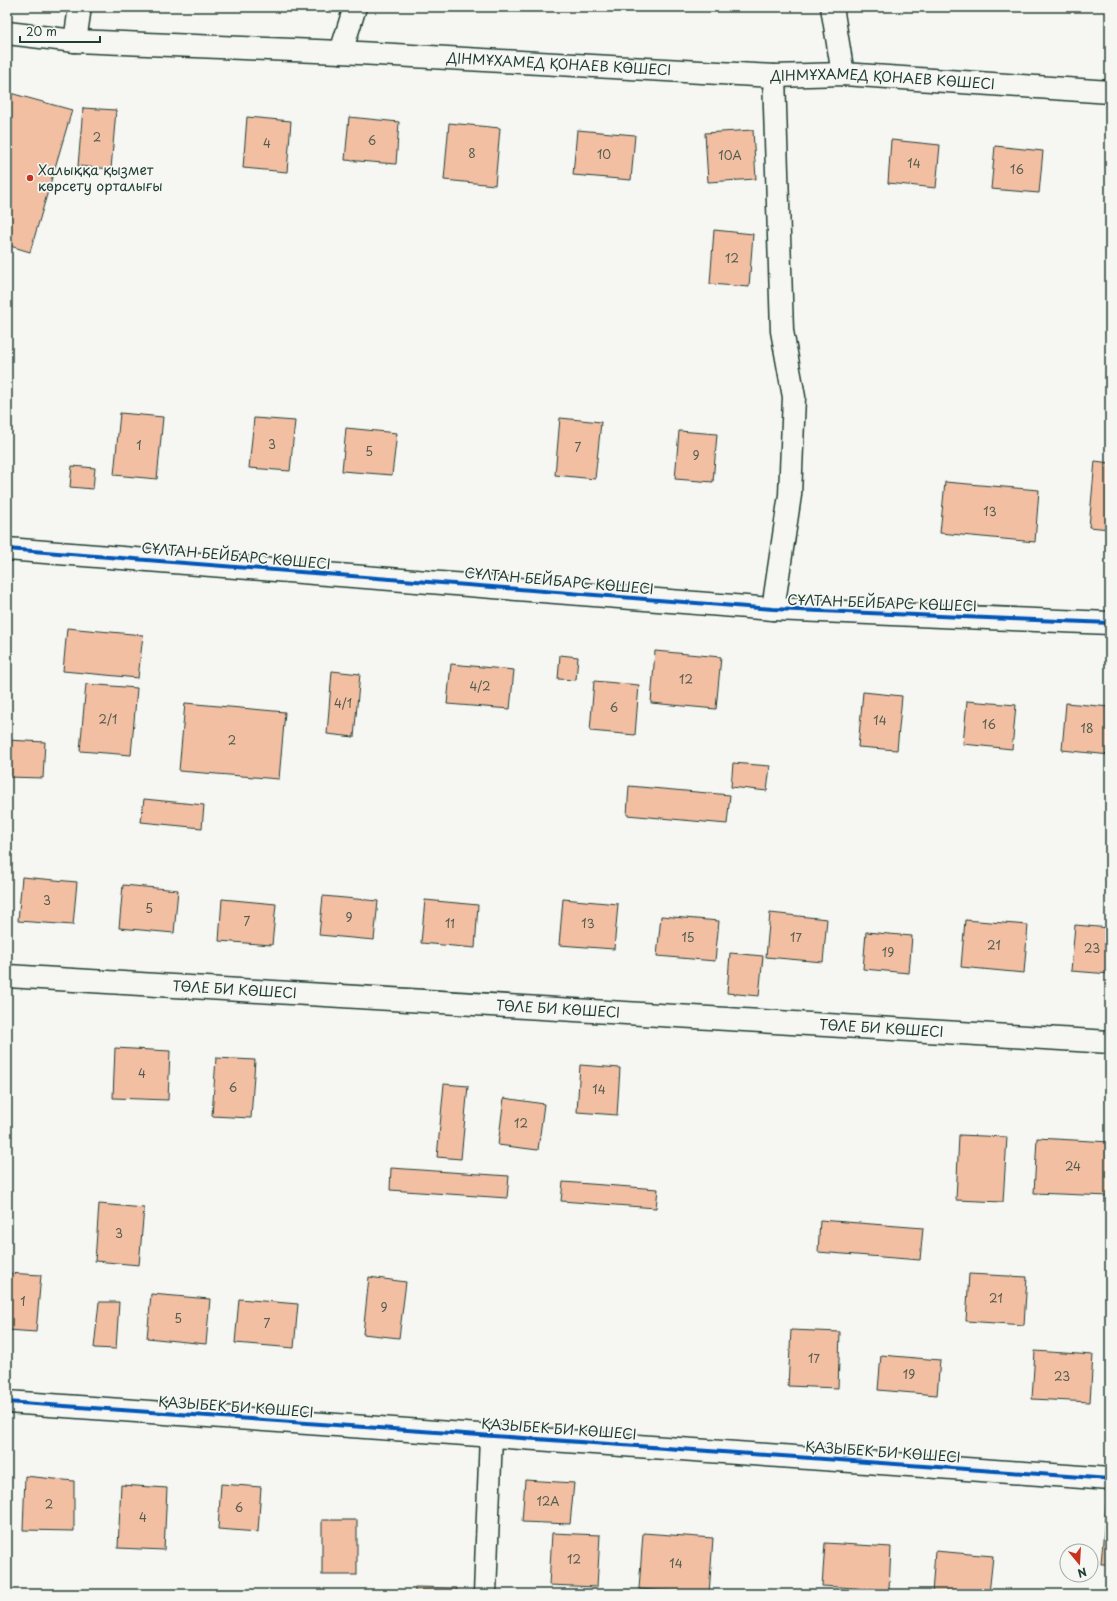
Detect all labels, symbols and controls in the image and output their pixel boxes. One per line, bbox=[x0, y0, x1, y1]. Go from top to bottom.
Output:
scale bar bbox=[20, 18, 100, 44]
text: 20 m bbox=[26, 22, 57, 40]
street label: ДІНМҰХАМЕД ҚОНАЕВ КӨШЕСІ bbox=[445, 47, 672, 80]
street label: ДІНМҰХАМЕД ҚОНАЕВ КӨШЕСІ bbox=[769, 63, 995, 94]
house number: 2 bbox=[93, 128, 101, 146]
house number: 6 bbox=[368, 131, 376, 149]
house number: 4 bbox=[263, 134, 271, 152]
house number: 8 bbox=[468, 144, 476, 162]
house number: 10 bbox=[597, 145, 611, 163]
house number: 10А bbox=[718, 146, 742, 164]
house number: 14 bbox=[907, 154, 921, 172]
place label: Халыққа қызмет көрсету орталығы bbox=[38, 159, 163, 196]
house number: 16 bbox=[1010, 160, 1024, 178]
marker: Халыққа қызмет көрсету орталығы bbox=[25, 173, 35, 183]
house number: 12 bbox=[725, 249, 739, 267]
house number: 3 bbox=[268, 435, 276, 453]
house number: 1 bbox=[136, 436, 142, 454]
house number: 7 bbox=[575, 438, 582, 456]
house number: 5 bbox=[365, 442, 373, 460]
house number: 9 bbox=[692, 446, 700, 464]
house number: 13 bbox=[983, 502, 997, 520]
street label: СҰЛТАН БЕЙБАРС КӨШЕСІ bbox=[141, 537, 331, 574]
street label: СҰЛТАН БЕЙБАРС КӨШЕСІ bbox=[464, 562, 654, 599]
street label: СҰЛТАН БЕЙБАРС КӨШЕСІ bbox=[787, 589, 977, 616]
house number: 12 bbox=[679, 670, 693, 688]
house number: 4/2 bbox=[469, 677, 491, 695]
house number: 4/1 bbox=[334, 694, 352, 712]
house number: 6 bbox=[610, 698, 618, 716]
house number: 2/1 bbox=[99, 710, 117, 728]
house number: 14 bbox=[873, 711, 887, 729]
house number: 16 bbox=[982, 715, 996, 733]
house number: 18 bbox=[1081, 719, 1093, 737]
house number: 2 bbox=[228, 731, 236, 749]
house number: 3 bbox=[43, 891, 51, 909]
house number: 5 bbox=[145, 899, 153, 917]
house number: 9 bbox=[345, 908, 353, 926]
house number: 7 bbox=[244, 912, 251, 930]
house number: 11 bbox=[445, 914, 455, 932]
house number: 13 bbox=[581, 914, 595, 932]
house number: 15 bbox=[681, 928, 695, 946]
house number: 17 bbox=[790, 928, 802, 946]
house number: 21 bbox=[987, 936, 1001, 954]
house number: 23 bbox=[1084, 939, 1100, 957]
house number: 19 bbox=[882, 943, 894, 961]
street label: ТӨЛЕ БИ КӨШЕСІ bbox=[172, 975, 297, 1003]
street label: ТӨЛЕ БИ КӨШЕСІ bbox=[495, 994, 621, 1023]
street label: ТӨЛЕ БИ КӨШЕСІ bbox=[819, 1014, 944, 1042]
house number: 4 bbox=[138, 1064, 146, 1082]
house number: 6 bbox=[229, 1078, 237, 1096]
house number: 14 bbox=[592, 1080, 606, 1098]
house number: 12 bbox=[514, 1114, 528, 1132]
house number: 24 bbox=[1065, 1157, 1081, 1175]
house number: 3 bbox=[115, 1224, 123, 1242]
house number: 21 bbox=[989, 1289, 1003, 1307]
house number: 1 bbox=[20, 1292, 26, 1310]
house number: 9 bbox=[380, 1298, 388, 1316]
house number: 5 bbox=[174, 1309, 182, 1327]
house number: 7 bbox=[264, 1314, 271, 1332]
house number: 17 bbox=[808, 1349, 820, 1367]
house number: 19 bbox=[903, 1365, 915, 1383]
house number: 23 bbox=[1054, 1367, 1070, 1385]
street label: ҚАЗЫБЕК БИ КӨШЕСІ bbox=[158, 1391, 314, 1422]
street label: ҚАЗЫБЕК БИ КӨШЕСІ bbox=[481, 1413, 637, 1444]
street label: ҚАЗЫБЕК БИ КӨШЕСІ bbox=[805, 1436, 961, 1467]
house number: 12А bbox=[536, 1492, 560, 1510]
house number: 2 bbox=[45, 1495, 53, 1513]
house number: 6 bbox=[235, 1498, 243, 1516]
house number: 4 bbox=[139, 1508, 147, 1526]
north arrow bbox=[1059, 1543, 1099, 1583]
house number: 12 bbox=[567, 1550, 581, 1568]
house number: 14 bbox=[669, 1554, 683, 1572]
text: N bbox=[1075, 1564, 1089, 1583]

